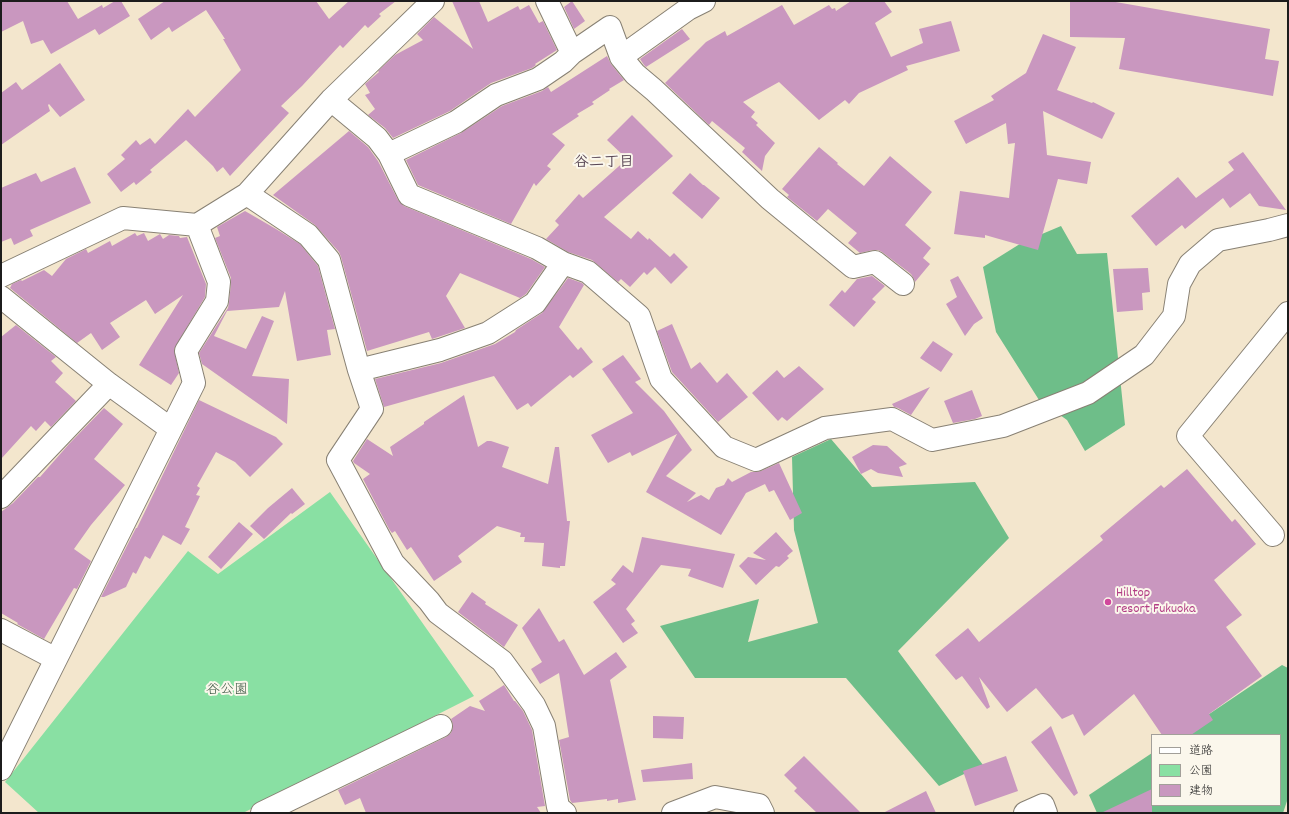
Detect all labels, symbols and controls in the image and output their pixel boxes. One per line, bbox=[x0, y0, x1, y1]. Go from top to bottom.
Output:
district label: 谷二丁目 bbox=[574, 155, 634, 173]
place label: Hilltop resort Fukuoka bbox=[1116, 586, 1196, 618]
marker: Hilltop resort Fukuoka bbox=[1103, 597, 1113, 607]
park label: 谷公園 bbox=[206, 683, 248, 699]
legend bbox=[1151, 734, 1281, 806]
text: 道路 bbox=[1189, 743, 1213, 760]
text: 公園 bbox=[1189, 763, 1213, 780]
text: 建物 bbox=[1189, 783, 1213, 800]

